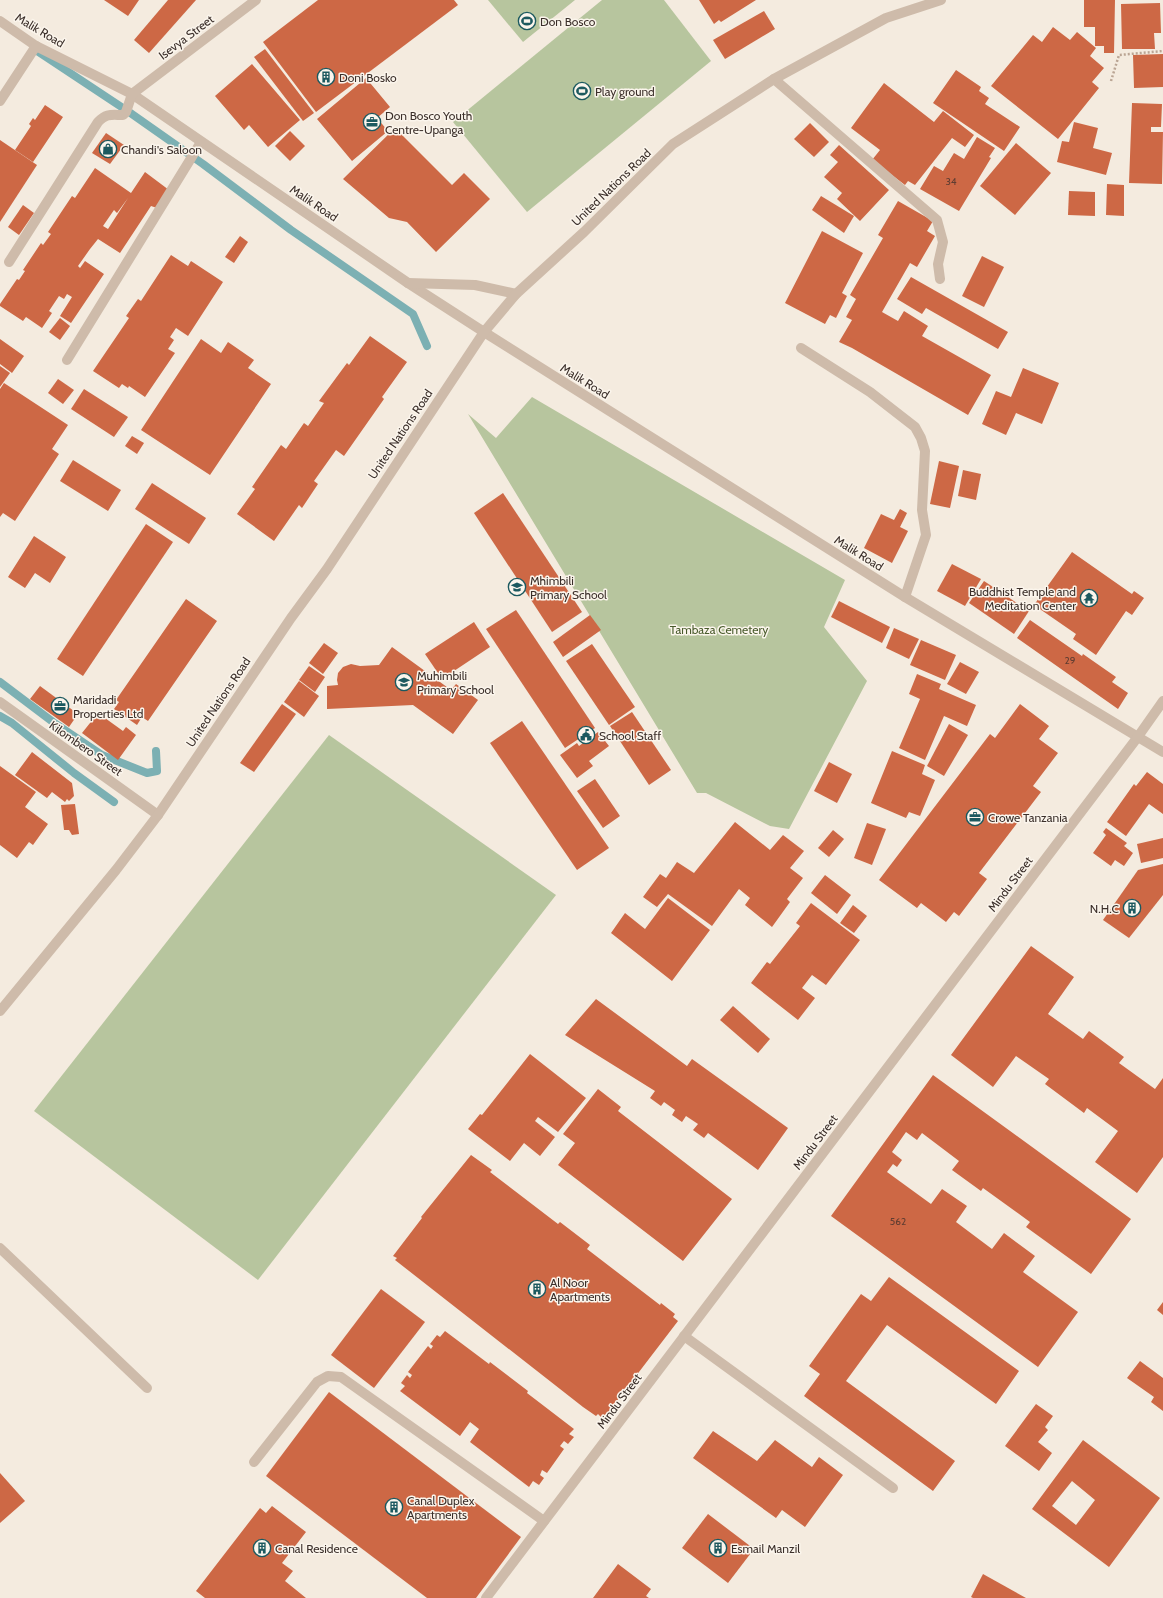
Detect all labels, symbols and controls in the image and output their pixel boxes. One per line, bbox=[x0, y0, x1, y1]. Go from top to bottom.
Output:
street label: Malik Road bbox=[13, 9, 67, 51]
street label: Isevya Street bbox=[155, 11, 217, 63]
sports icon: Don Bosco bbox=[517, 11, 537, 31]
place label: Don Bosco bbox=[540, 14, 596, 29]
building icon: Doni Bosko bbox=[316, 67, 336, 87]
place label: Doni Bosko bbox=[339, 70, 397, 85]
sports icon: Play ground bbox=[572, 81, 592, 101]
place label: Play ground bbox=[595, 84, 655, 99]
place label: Don Bosco Youth Centre-Upanga bbox=[385, 108, 472, 137]
office icon: Don Bosco Youth Centre-Upanga bbox=[362, 112, 382, 132]
shop icon: Chandi's Saloon bbox=[98, 139, 118, 159]
place label: Chandi's Saloon bbox=[121, 142, 202, 157]
street label: United Nations Road bbox=[568, 145, 654, 229]
house number: 34 bbox=[945, 175, 957, 188]
street label: Malik Road bbox=[287, 181, 341, 225]
street label: Malik Road bbox=[558, 360, 612, 402]
street label: United Nations Road bbox=[364, 386, 436, 482]
street label: Malik Road bbox=[832, 532, 886, 574]
place label: Mhimbili Primary School bbox=[530, 573, 607, 602]
school or university icon: Mhimbili Primary School bbox=[507, 577, 527, 597]
place label: Buddhist Temple and Meditation Center bbox=[969, 584, 1076, 613]
temple icon: Buddhist Temple and Meditation Center bbox=[1079, 588, 1099, 608]
park label: Tambaza Cemetery bbox=[670, 622, 768, 637]
street label: United Nations Road bbox=[182, 654, 254, 750]
house number: 29 bbox=[1065, 654, 1076, 667]
place label: Muhimbili Primary School bbox=[417, 668, 494, 697]
school or university icon: Muhimbili Primary School bbox=[394, 672, 414, 692]
place label: Maridadi Properties Ltd bbox=[73, 692, 143, 721]
office icon: Maridadi Properties Ltd bbox=[50, 696, 70, 716]
street label: Kilombero Street bbox=[46, 717, 126, 779]
public building icon: School Staff bbox=[576, 725, 596, 745]
place label: School Staff bbox=[599, 728, 661, 743]
office icon: Crowe Tanzania bbox=[965, 807, 985, 827]
place label: Crowe Tanzania bbox=[988, 810, 1068, 825]
street label: Mindu Street bbox=[984, 853, 1036, 915]
building icon: N.H.C bbox=[1122, 898, 1142, 918]
place label: N.H.C bbox=[1090, 901, 1119, 916]
street label: Mindu Street bbox=[789, 1111, 841, 1173]
house number: 562 bbox=[890, 1215, 906, 1228]
place label: Al Noor Apartments bbox=[550, 1275, 610, 1304]
building icon: Al Noor Apartments bbox=[527, 1279, 547, 1299]
street label: Mindu Street bbox=[593, 1370, 645, 1432]
place label: Canal Duplex Apartments bbox=[407, 1493, 475, 1522]
building icon: Canal Duplex Apartments bbox=[384, 1497, 404, 1517]
building icon: Canal Residence bbox=[252, 1538, 272, 1558]
building icon: Esmail Manzil bbox=[708, 1538, 728, 1558]
place label: Canal Residence bbox=[275, 1541, 358, 1556]
place label: Esmail Manzil bbox=[731, 1541, 800, 1556]

